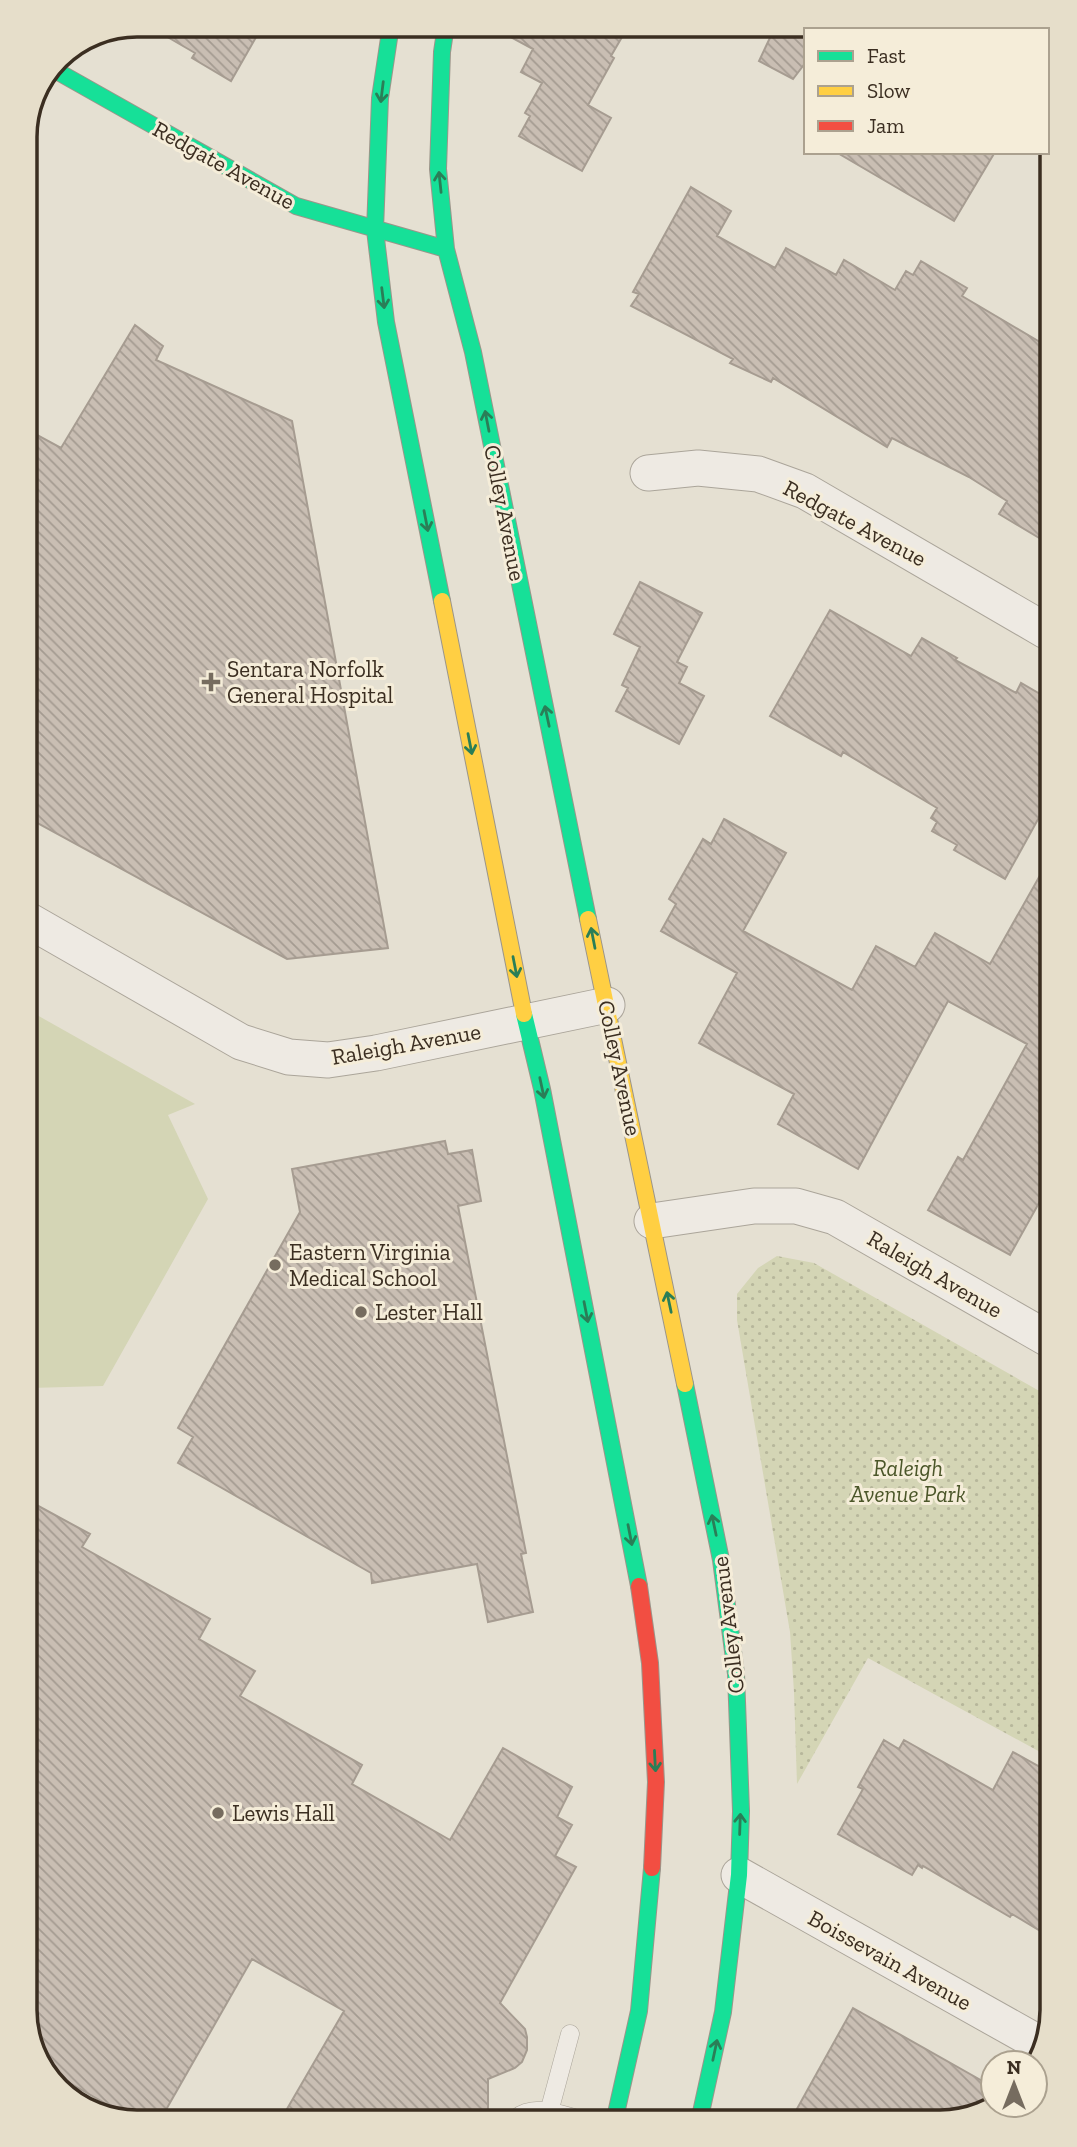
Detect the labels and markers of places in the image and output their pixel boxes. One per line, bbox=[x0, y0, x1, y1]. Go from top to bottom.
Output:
place label: Sentara Norfolk General Hospital bbox=[227, 655, 393, 709]
marker: Sentara Norfolk General Hospital bbox=[201, 672, 221, 692]
place label: Eastern Virginia Medical School bbox=[289, 1238, 451, 1292]
marker: Eastern Virginia Medical School bbox=[267, 1257, 283, 1273]
place label: Lester Hall bbox=[375, 1298, 483, 1326]
marker: Lester Hall bbox=[353, 1304, 369, 1320]
place label: Lewis Hall bbox=[232, 1799, 335, 1827]
marker: Lewis Hall bbox=[210, 1805, 226, 1821]

